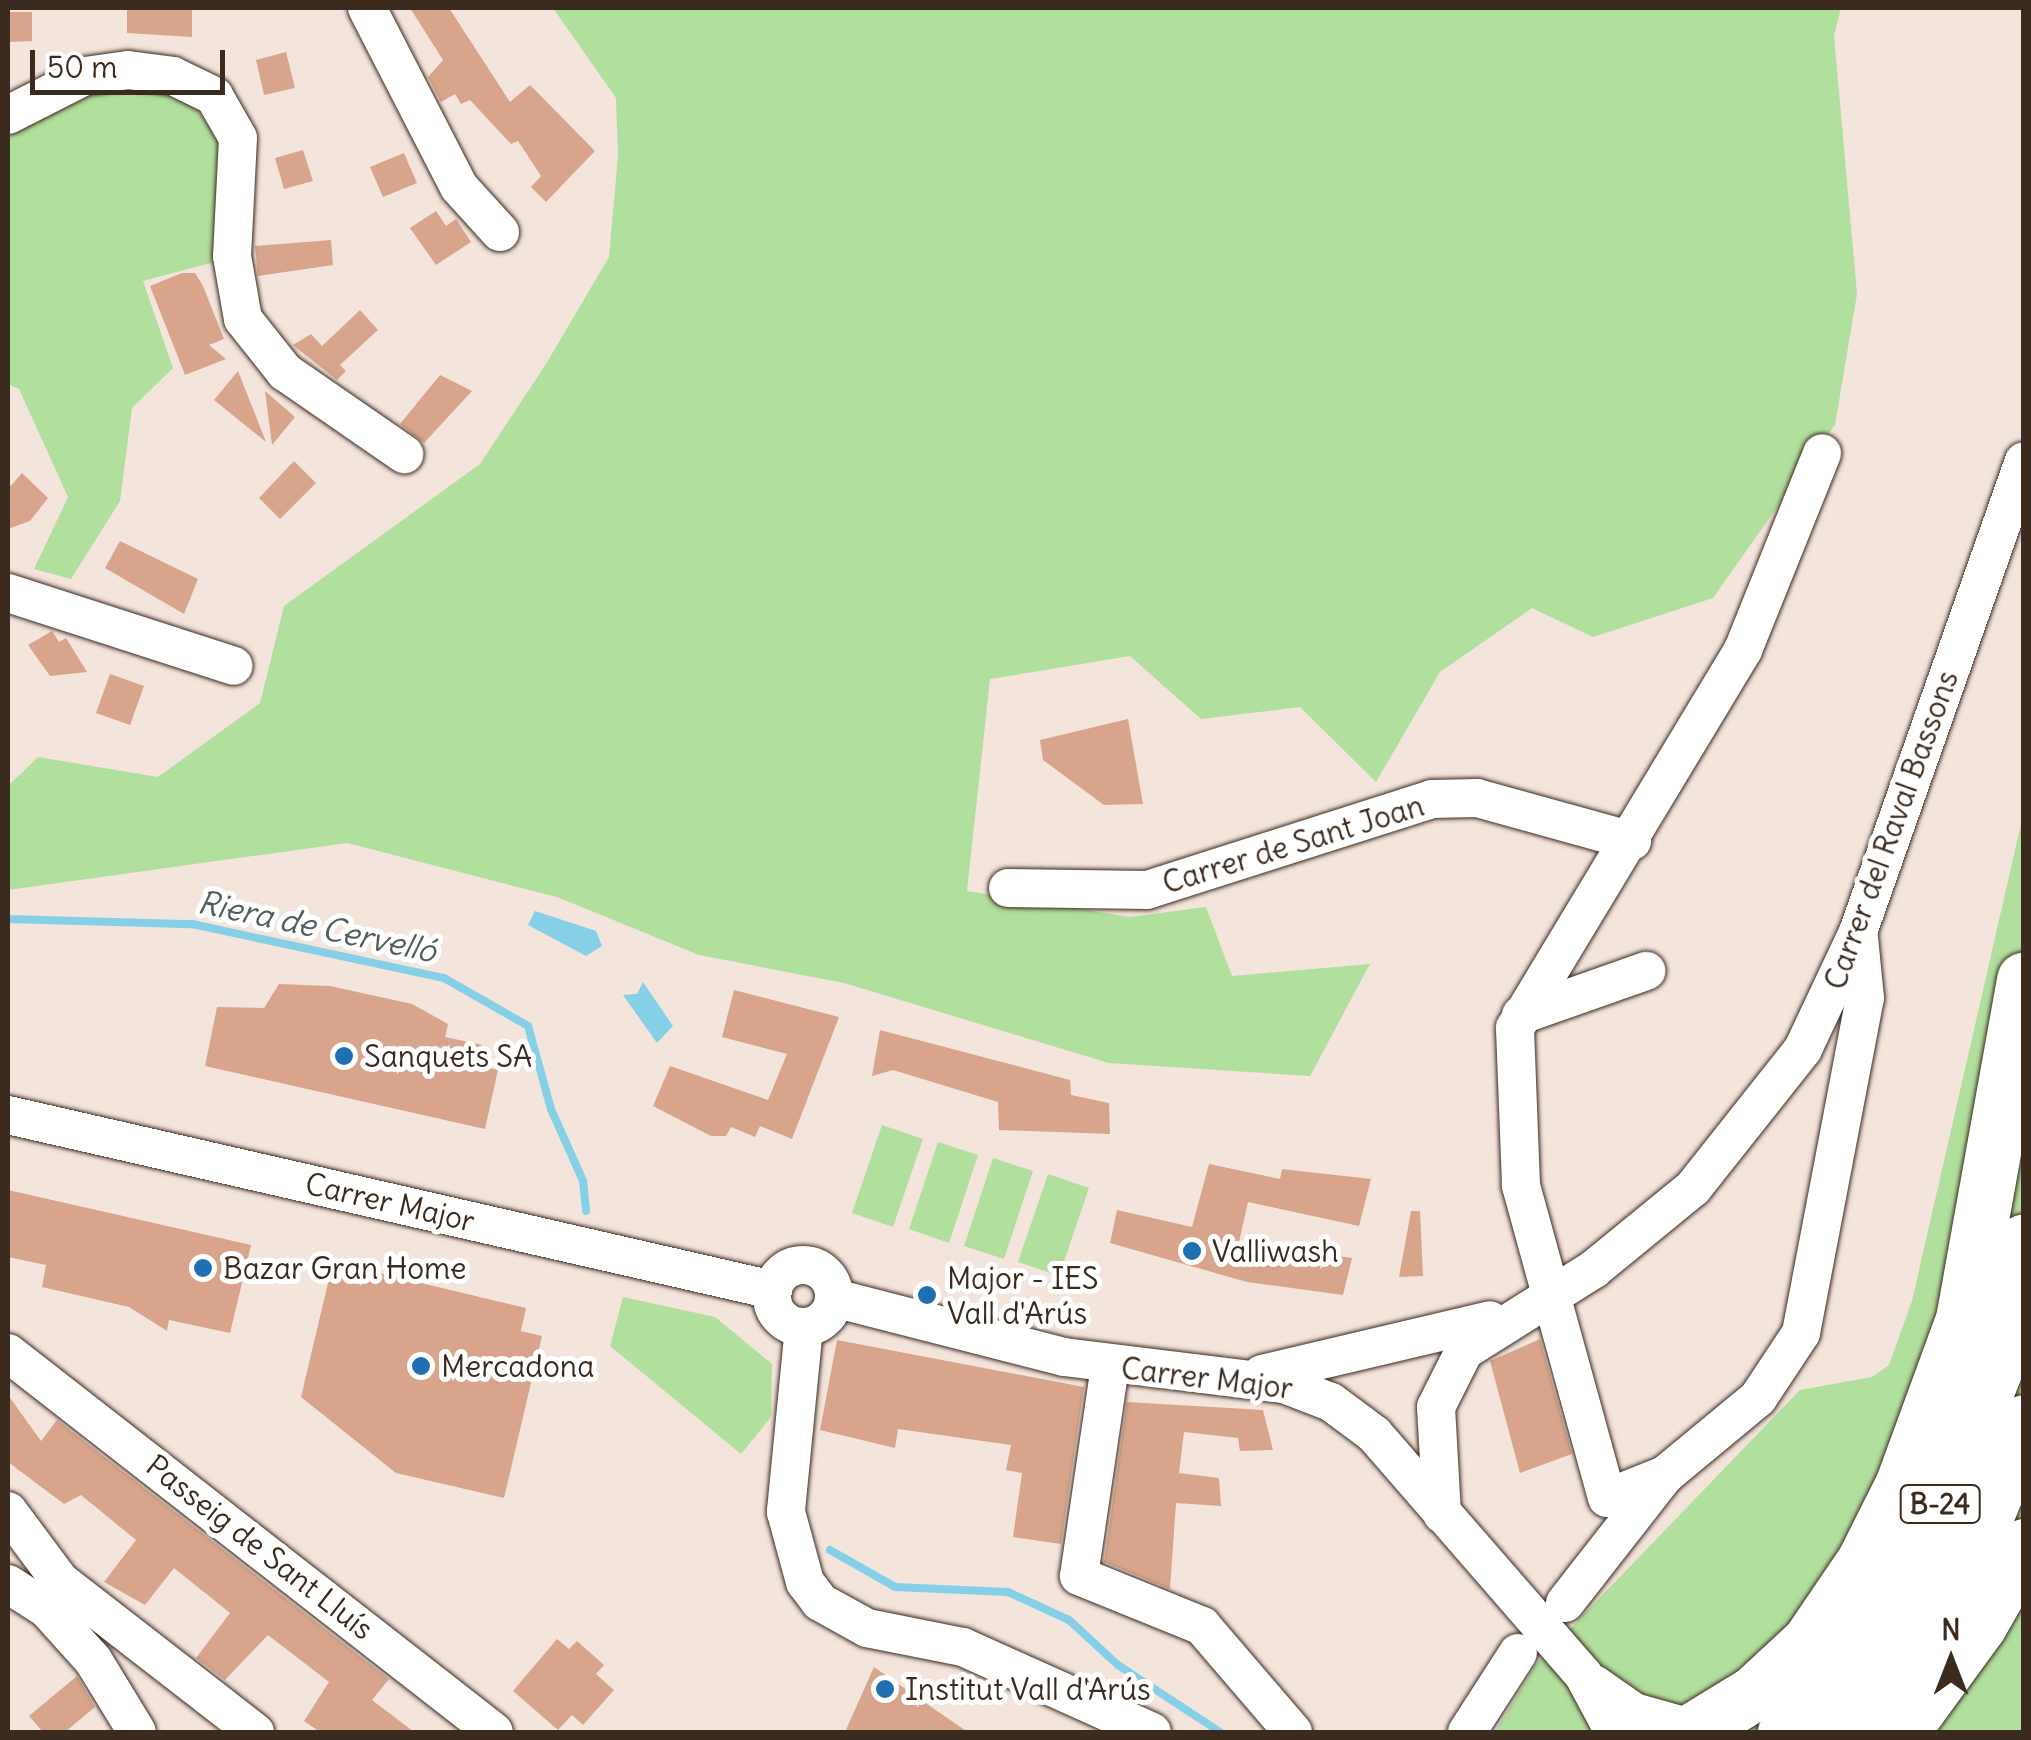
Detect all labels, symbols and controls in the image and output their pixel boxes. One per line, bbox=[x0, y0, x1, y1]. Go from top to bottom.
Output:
scale bar bbox=[35, 30, 230, 92]
text: 50 m bbox=[47, 48, 117, 86]
street label: Carrer del Raval Bassons bbox=[1817, 666, 1965, 994]
street label: Carrer de Sant Joan bbox=[1158, 787, 1428, 901]
water label: Riera de Cervelló bbox=[194, 883, 440, 971]
place label: Sanquets SA bbox=[364, 1038, 532, 1074]
marker: Sanquets SA bbox=[333, 1045, 355, 1067]
street label: Carrer Major bbox=[302, 1165, 478, 1239]
place label: Valliwash bbox=[1212, 1233, 1338, 1269]
marker: Valliwash bbox=[1181, 1240, 1203, 1262]
place label: Bazar Gran Home bbox=[223, 1250, 467, 1286]
marker: Bazar Gran Home bbox=[192, 1257, 214, 1279]
place label: Major - IES Vall d'Arús bbox=[947, 1260, 1098, 1330]
marker: Major - IES Vall d'Arús bbox=[916, 1284, 938, 1306]
place label: Mercadona bbox=[441, 1348, 594, 1384]
street label: Carrer Major bbox=[1119, 1350, 1295, 1406]
marker: Mercadona bbox=[410, 1355, 432, 1377]
street label: Passeig de Sant Lluís bbox=[139, 1447, 381, 1647]
road number: B-24 bbox=[1898, 1481, 1982, 1527]
north arrow bbox=[1901, 1610, 2001, 1710]
text: N bbox=[1941, 1612, 1961, 1648]
place label: Institut Vall d'Arús bbox=[905, 1671, 1151, 1707]
marker: Institut Vall d'Arús bbox=[874, 1678, 896, 1700]

